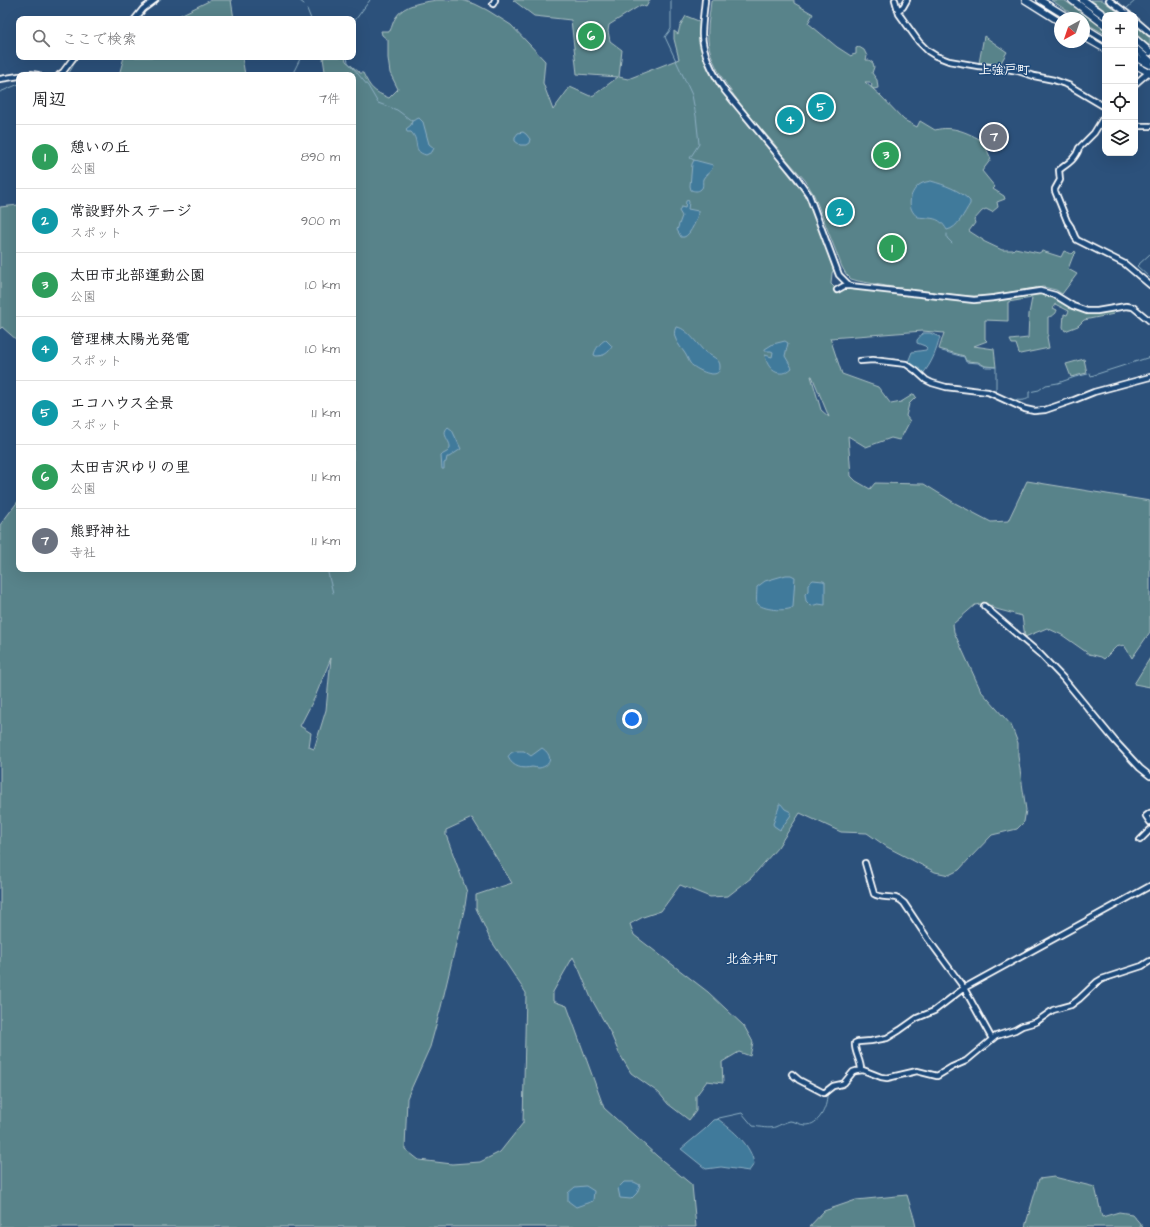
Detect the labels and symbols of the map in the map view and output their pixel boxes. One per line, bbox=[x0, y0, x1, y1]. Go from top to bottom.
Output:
north arrow bbox=[1054, 12, 1090, 48]
pin: 6 bbox=[578, 21, 604, 51]
district label: 上強戸町 bbox=[978, 61, 1030, 79]
pin: 5 bbox=[808, 92, 834, 122]
pin: 4 bbox=[777, 105, 803, 135]
pin: 7 bbox=[981, 122, 1007, 152]
pin: 3 bbox=[873, 140, 899, 170]
pin: 2 bbox=[827, 197, 853, 227]
pin: 1 bbox=[879, 233, 905, 263]
your location bbox=[622, 709, 642, 729]
district label: 北金井町 bbox=[726, 950, 778, 968]

